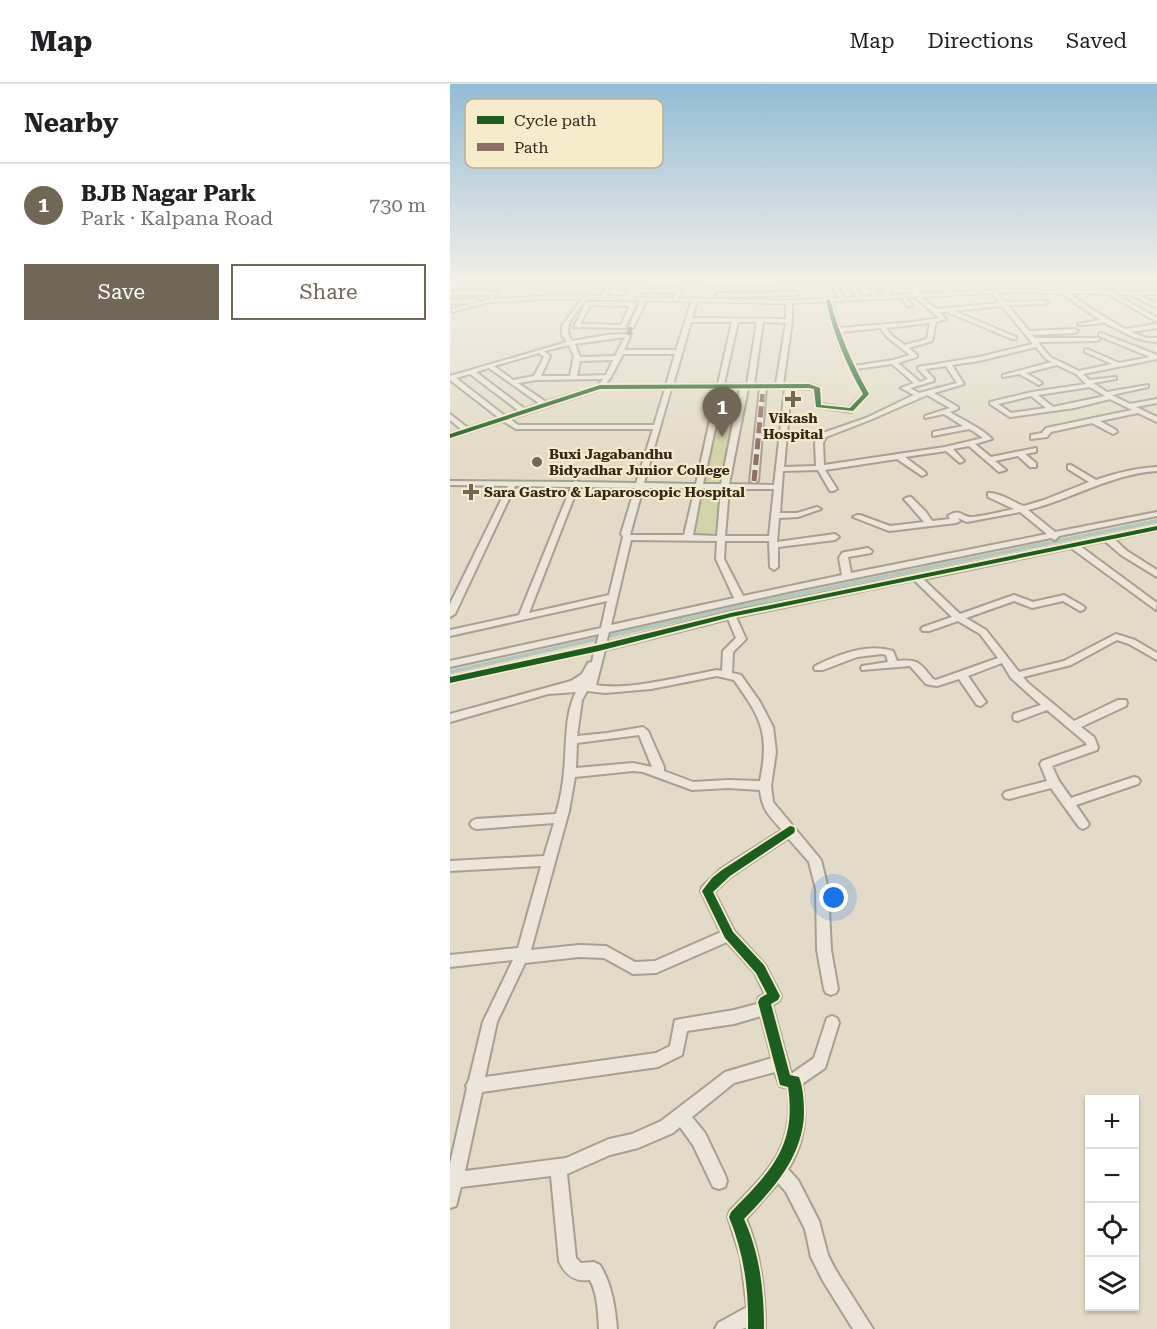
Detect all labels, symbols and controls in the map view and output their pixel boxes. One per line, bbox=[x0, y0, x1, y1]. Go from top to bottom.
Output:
text: Map bbox=[30, 25, 92, 58]
text: Map bbox=[850, 29, 894, 53]
text: Directions bbox=[927, 29, 1033, 53]
text: Saved bbox=[1066, 29, 1127, 53]
legend bbox=[465, 99, 663, 168]
text: Nearby bbox=[24, 108, 118, 138]
text: Cycle path bbox=[514, 111, 597, 130]
text: Path bbox=[514, 138, 549, 157]
text: BJB Nagar Park bbox=[81, 181, 256, 206]
text: 1 bbox=[38, 193, 49, 217]
text: 730 m bbox=[369, 193, 426, 217]
text: Park · Kalpana Road bbox=[81, 206, 273, 230]
button: Save bbox=[24, 264, 219, 320]
button: Share bbox=[231, 264, 426, 320]
pin: 1 bbox=[702, 388, 742, 437]
marker: Vikash Hospital bbox=[784, 390, 802, 408]
place label: Vikash Hospital bbox=[763, 410, 824, 442]
place label: Buxi Jagabandhu Bidyadhar Junior College bbox=[549, 446, 730, 478]
marker: Buxi Jagabandhu Bidyadhar Junior College bbox=[530, 455, 544, 469]
marker: Sara Gastro & Laparoscopic Hospital bbox=[462, 483, 480, 501]
place label: Sara Gastro & Laparoscopic Hospital bbox=[484, 484, 745, 500]
your location bbox=[819, 883, 848, 912]
map controls bbox=[1085, 1095, 1139, 1311]
button: + bbox=[1085, 1095, 1139, 1149]
button: − bbox=[1085, 1149, 1139, 1203]
button: locate bbox=[1085, 1203, 1139, 1257]
button: layers bbox=[1085, 1257, 1139, 1311]

